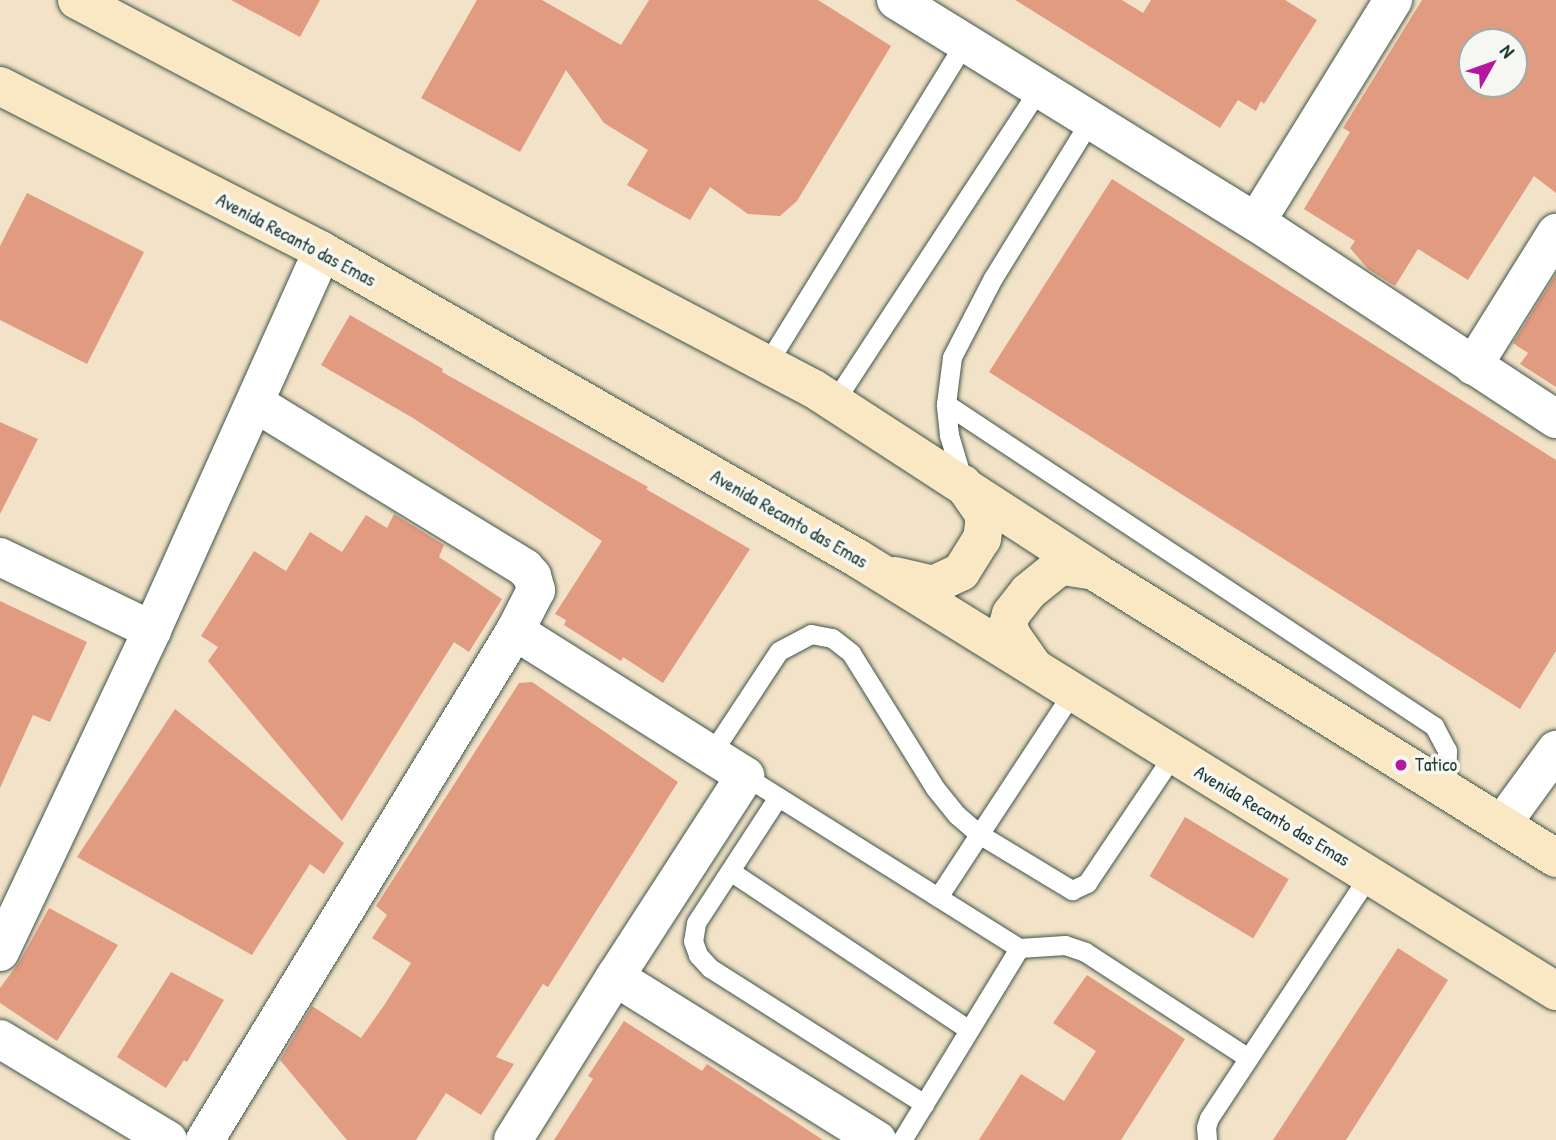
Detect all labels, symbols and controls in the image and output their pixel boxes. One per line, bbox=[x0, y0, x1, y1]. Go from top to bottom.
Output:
north arrow bbox=[1458, 28, 1528, 98]
text: N bbox=[1494, 39, 1521, 63]
street label: Avenida Recanto das Emas bbox=[212, 188, 380, 292]
street label: Avenida Recanto das Emas bbox=[707, 465, 871, 573]
place label: Tatico bbox=[1415, 754, 1457, 776]
marker: Tatico bbox=[1393, 757, 1409, 773]
street label: Avenida Recanto das Emas bbox=[1190, 761, 1354, 871]

